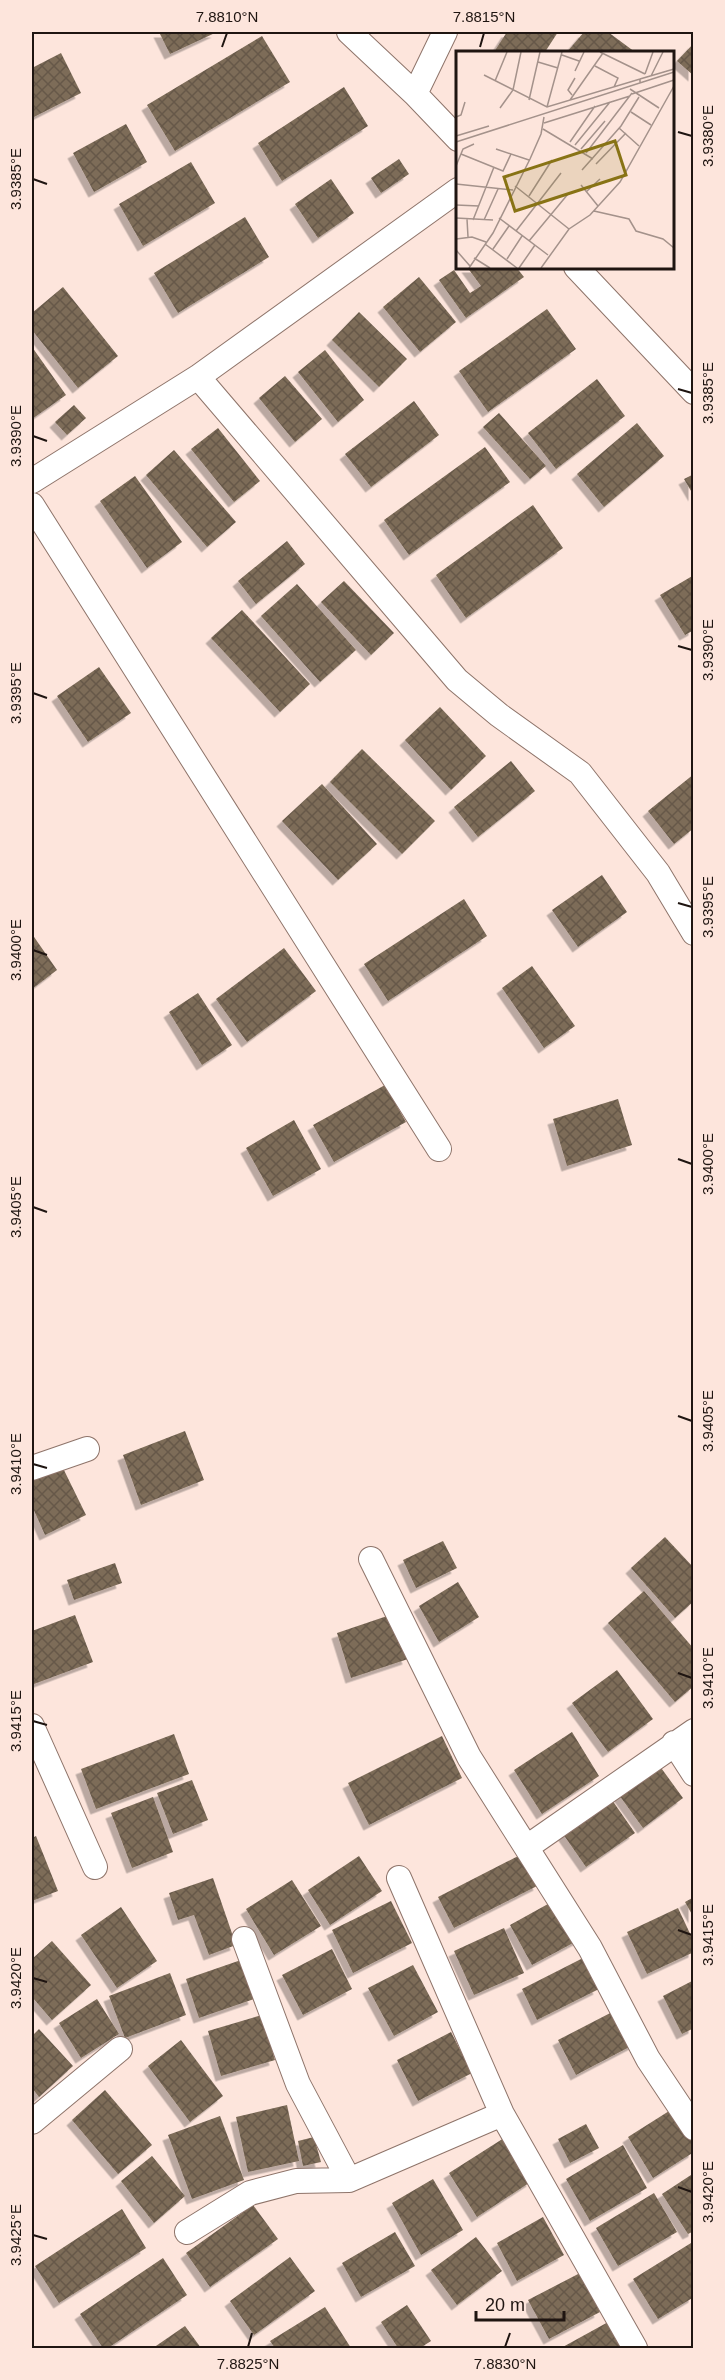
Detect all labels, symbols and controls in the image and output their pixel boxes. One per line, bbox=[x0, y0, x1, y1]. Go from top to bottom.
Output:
text: 7.8810°N bbox=[196, 8, 258, 25]
text: 7.8815°N bbox=[453, 8, 515, 25]
inset map bbox=[456, 51, 674, 268]
text: 3.9380°E bbox=[699, 105, 716, 167]
text: 3.9385°E bbox=[7, 148, 24, 210]
text: 3.9385°E bbox=[699, 362, 716, 424]
text: 3.9390°E bbox=[7, 405, 24, 467]
text: 3.9390°E bbox=[699, 619, 716, 681]
text: 3.9395°E bbox=[7, 662, 24, 724]
text: 3.9395°E bbox=[699, 876, 716, 938]
text: 3.9400°E bbox=[7, 919, 24, 981]
text: 3.9400°E bbox=[699, 1133, 716, 1195]
text: 3.9405°E bbox=[7, 1176, 24, 1238]
text: 3.9405°E bbox=[699, 1390, 716, 1452]
text: 3.9410°E bbox=[7, 1433, 24, 1495]
text: 3.9410°E bbox=[699, 1647, 716, 1709]
text: 3.9415°E bbox=[7, 1690, 24, 1752]
text: 3.9415°E bbox=[699, 1904, 716, 1966]
text: 3.9420°E bbox=[7, 1947, 24, 2009]
text: 3.9420°E bbox=[699, 2161, 716, 2223]
text: 3.9425°E bbox=[7, 2204, 24, 2266]
scale bar bbox=[476, 2284, 564, 2322]
text: 20 m bbox=[485, 2295, 525, 2315]
text: 7.8825°N bbox=[217, 2355, 279, 2372]
text: 7.8830°N bbox=[474, 2355, 536, 2372]

